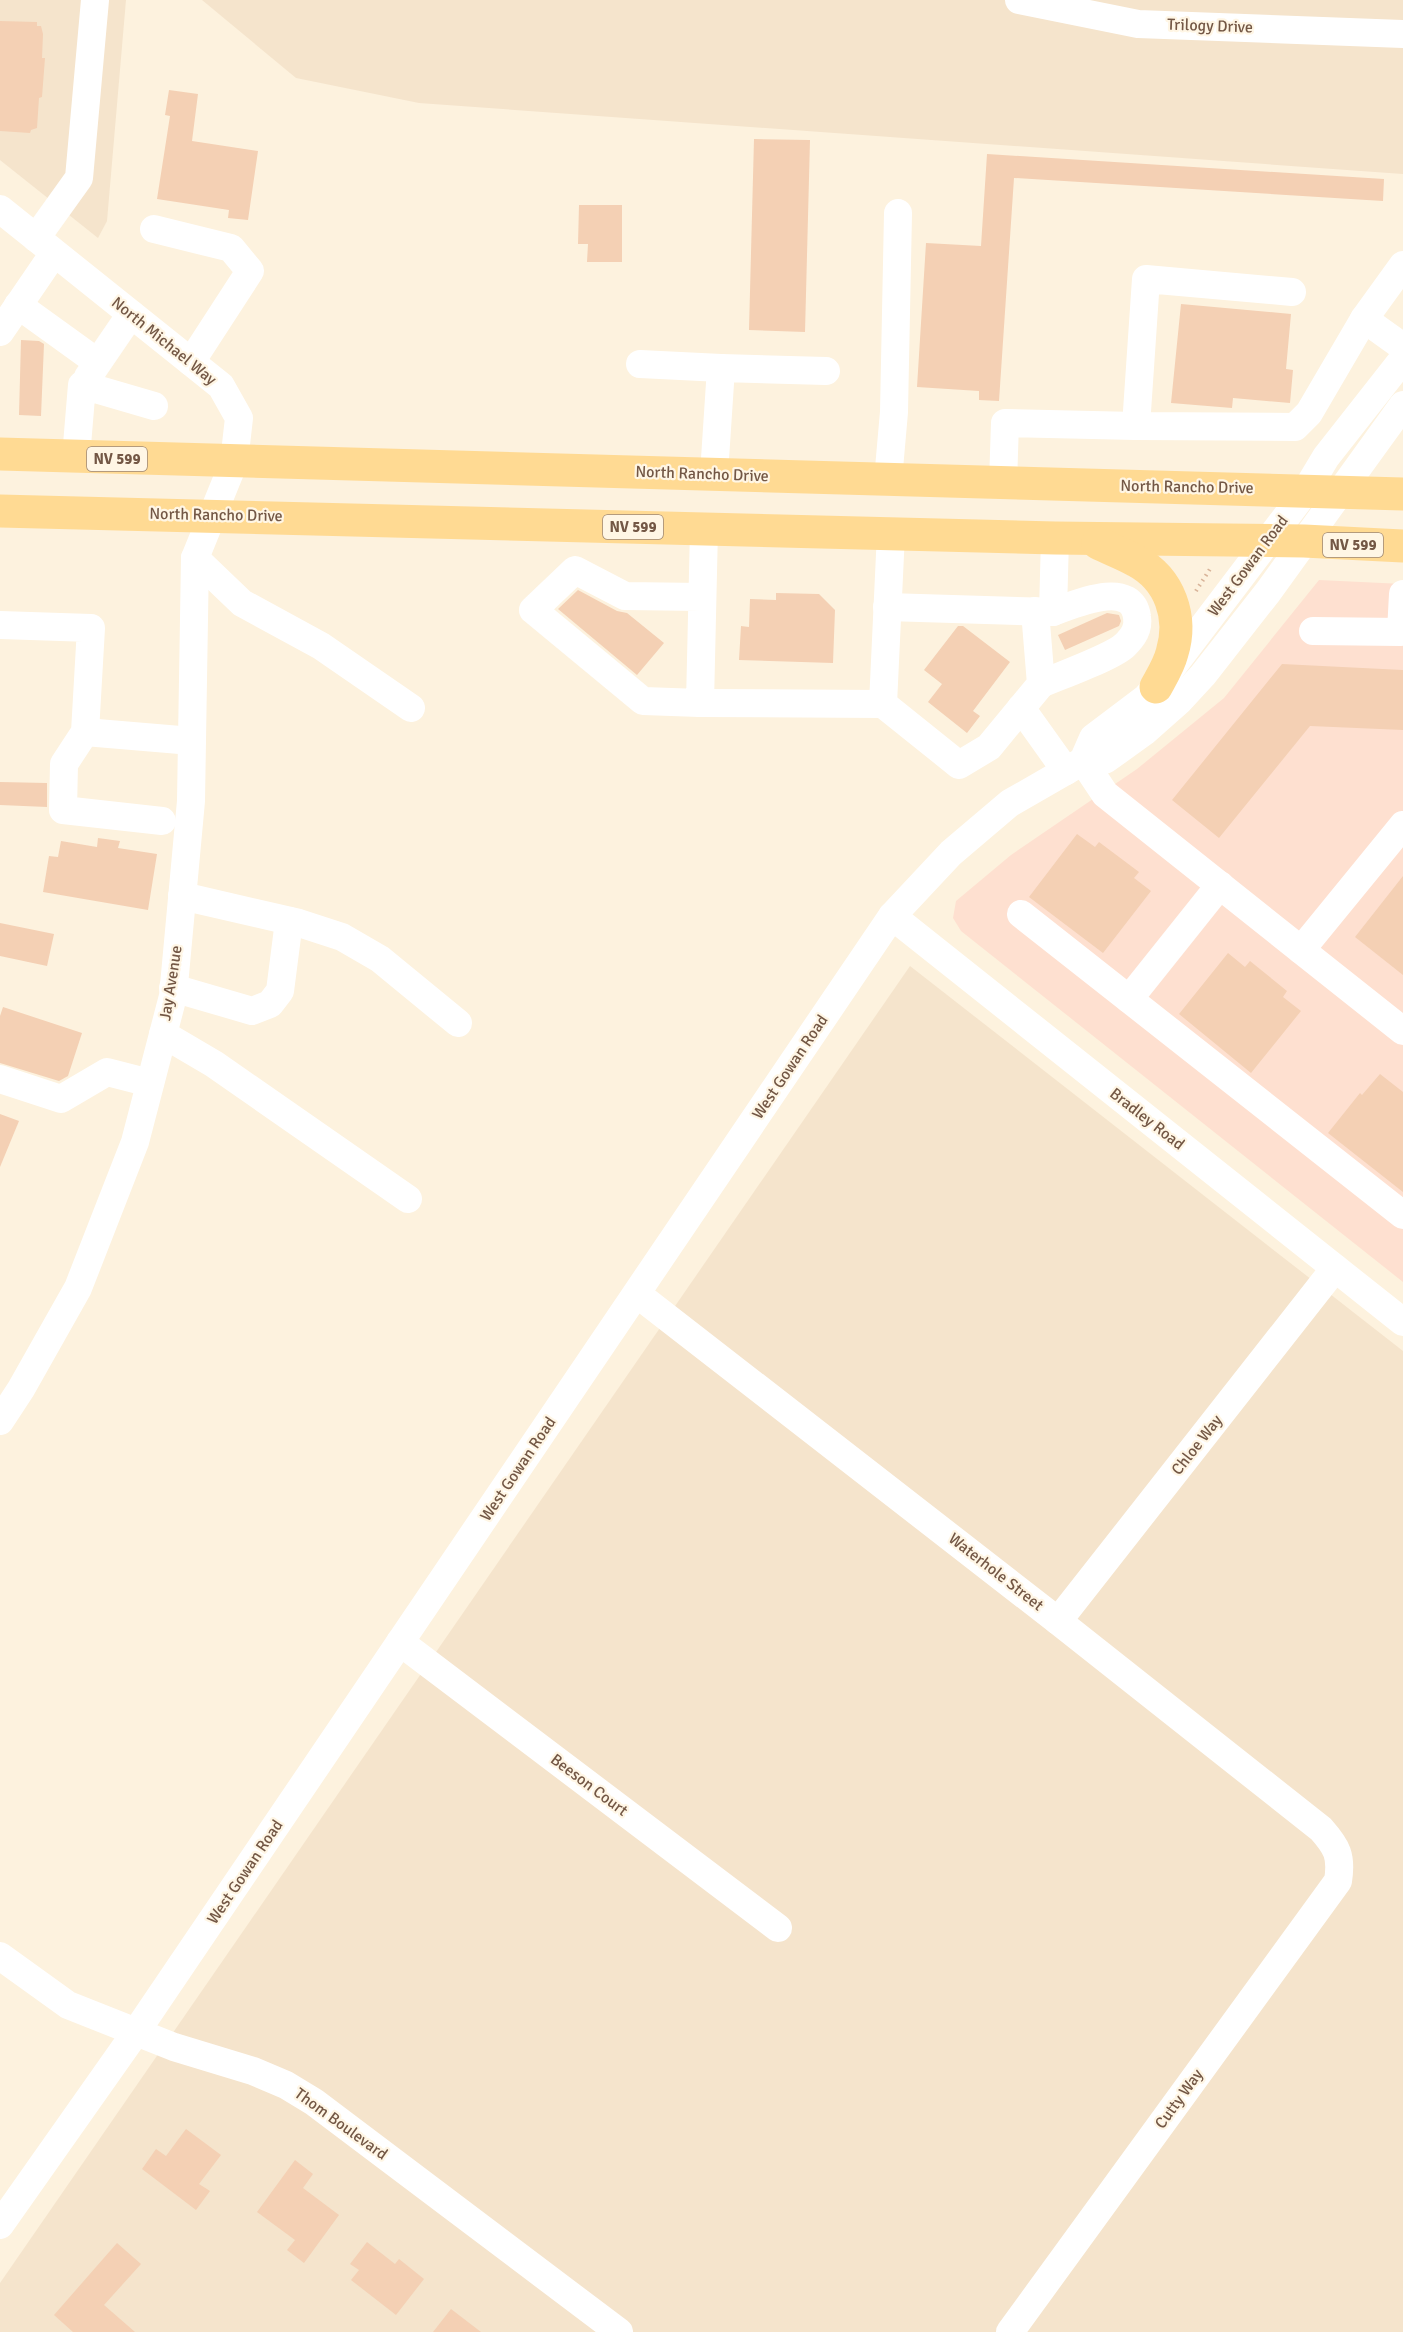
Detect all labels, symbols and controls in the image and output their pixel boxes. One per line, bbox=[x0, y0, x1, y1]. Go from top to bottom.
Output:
street label: Trilogy Drive bbox=[1167, 15, 1253, 37]
street label: North Michael Way bbox=[107, 292, 221, 390]
road number: NV 599 bbox=[87, 447, 147, 471]
street label: North Rancho Drive bbox=[635, 462, 769, 486]
street label: North Rancho Drive bbox=[1120, 476, 1254, 498]
street label: North Rancho Drive bbox=[149, 504, 283, 526]
street label: West Gowan Road bbox=[1203, 511, 1293, 621]
road number: NV 599 bbox=[603, 515, 663, 539]
road number: NV 599 bbox=[1323, 533, 1383, 557]
street label: Jay Avenue bbox=[155, 944, 187, 1022]
street label: West Gowan Road bbox=[748, 1011, 832, 1123]
street label: Bradley Road bbox=[1106, 1084, 1188, 1154]
street label: Chloe Way bbox=[1167, 1410, 1227, 1479]
street label: West Gowan Road bbox=[476, 1413, 560, 1525]
street label: Waterhole Street bbox=[944, 1529, 1048, 1616]
street label: Beeson Court bbox=[546, 1749, 632, 1821]
street label: West Gowan Road bbox=[203, 1816, 287, 1928]
street label: Cutty Way bbox=[1151, 2065, 1208, 2133]
street label: Thom Boulevard bbox=[291, 2084, 391, 2164]

